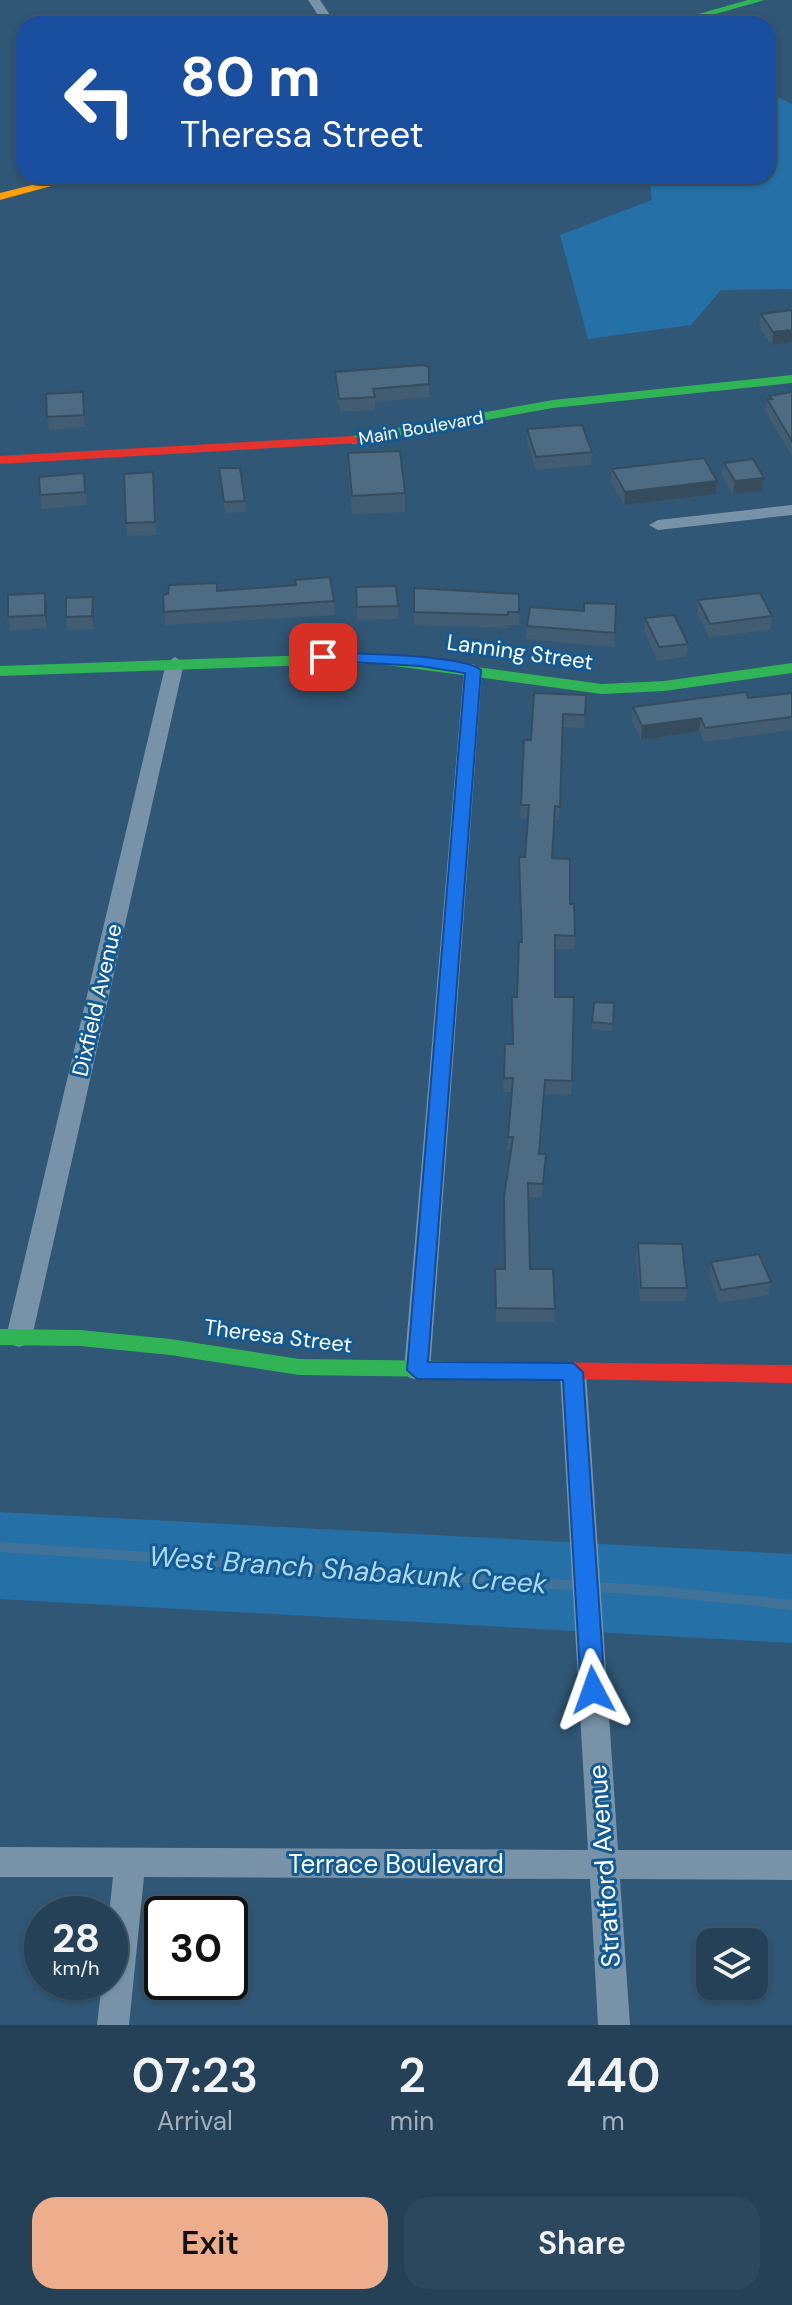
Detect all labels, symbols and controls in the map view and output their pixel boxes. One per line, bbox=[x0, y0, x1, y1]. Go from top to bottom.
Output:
text: 80 m bbox=[180, 40, 321, 113]
icon: left bbox=[48, 48, 152, 152]
text: Theresa Street bbox=[180, 111, 424, 158]
street label: Main Boulevard bbox=[357, 405, 485, 451]
pin bbox=[289, 623, 357, 691]
street label: Lanning Street bbox=[445, 627, 595, 677]
icon: arrive bbox=[301, 635, 345, 679]
street label: Dixfield Avenue bbox=[65, 921, 129, 1079]
street label: Theresa Street bbox=[202, 1313, 354, 1359]
water label: West Branch Shabakunk Creek bbox=[148, 1538, 549, 1602]
position arrow bbox=[551, 1648, 635, 1732]
street label: Stratford Avenue bbox=[580, 1763, 628, 1969]
street label: Terrace Boulevard bbox=[288, 1847, 504, 1881]
speed limit sign: 30 bbox=[144, 1896, 248, 2000]
text: 28 bbox=[52, 1912, 100, 1964]
map controls bbox=[696, 1928, 768, 2000]
button: layers bbox=[696, 1928, 768, 2000]
text: km/h bbox=[52, 1955, 100, 1981]
text: 07:23 bbox=[132, 2044, 258, 2107]
text: 2 bbox=[398, 2044, 426, 2107]
text: 440 bbox=[566, 2044, 660, 2107]
text: Arrival bbox=[157, 2104, 233, 2138]
text: min bbox=[390, 2104, 434, 2138]
text: m bbox=[602, 2104, 625, 2138]
button: Exit bbox=[32, 2197, 388, 2289]
button: Share bbox=[404, 2197, 760, 2289]

